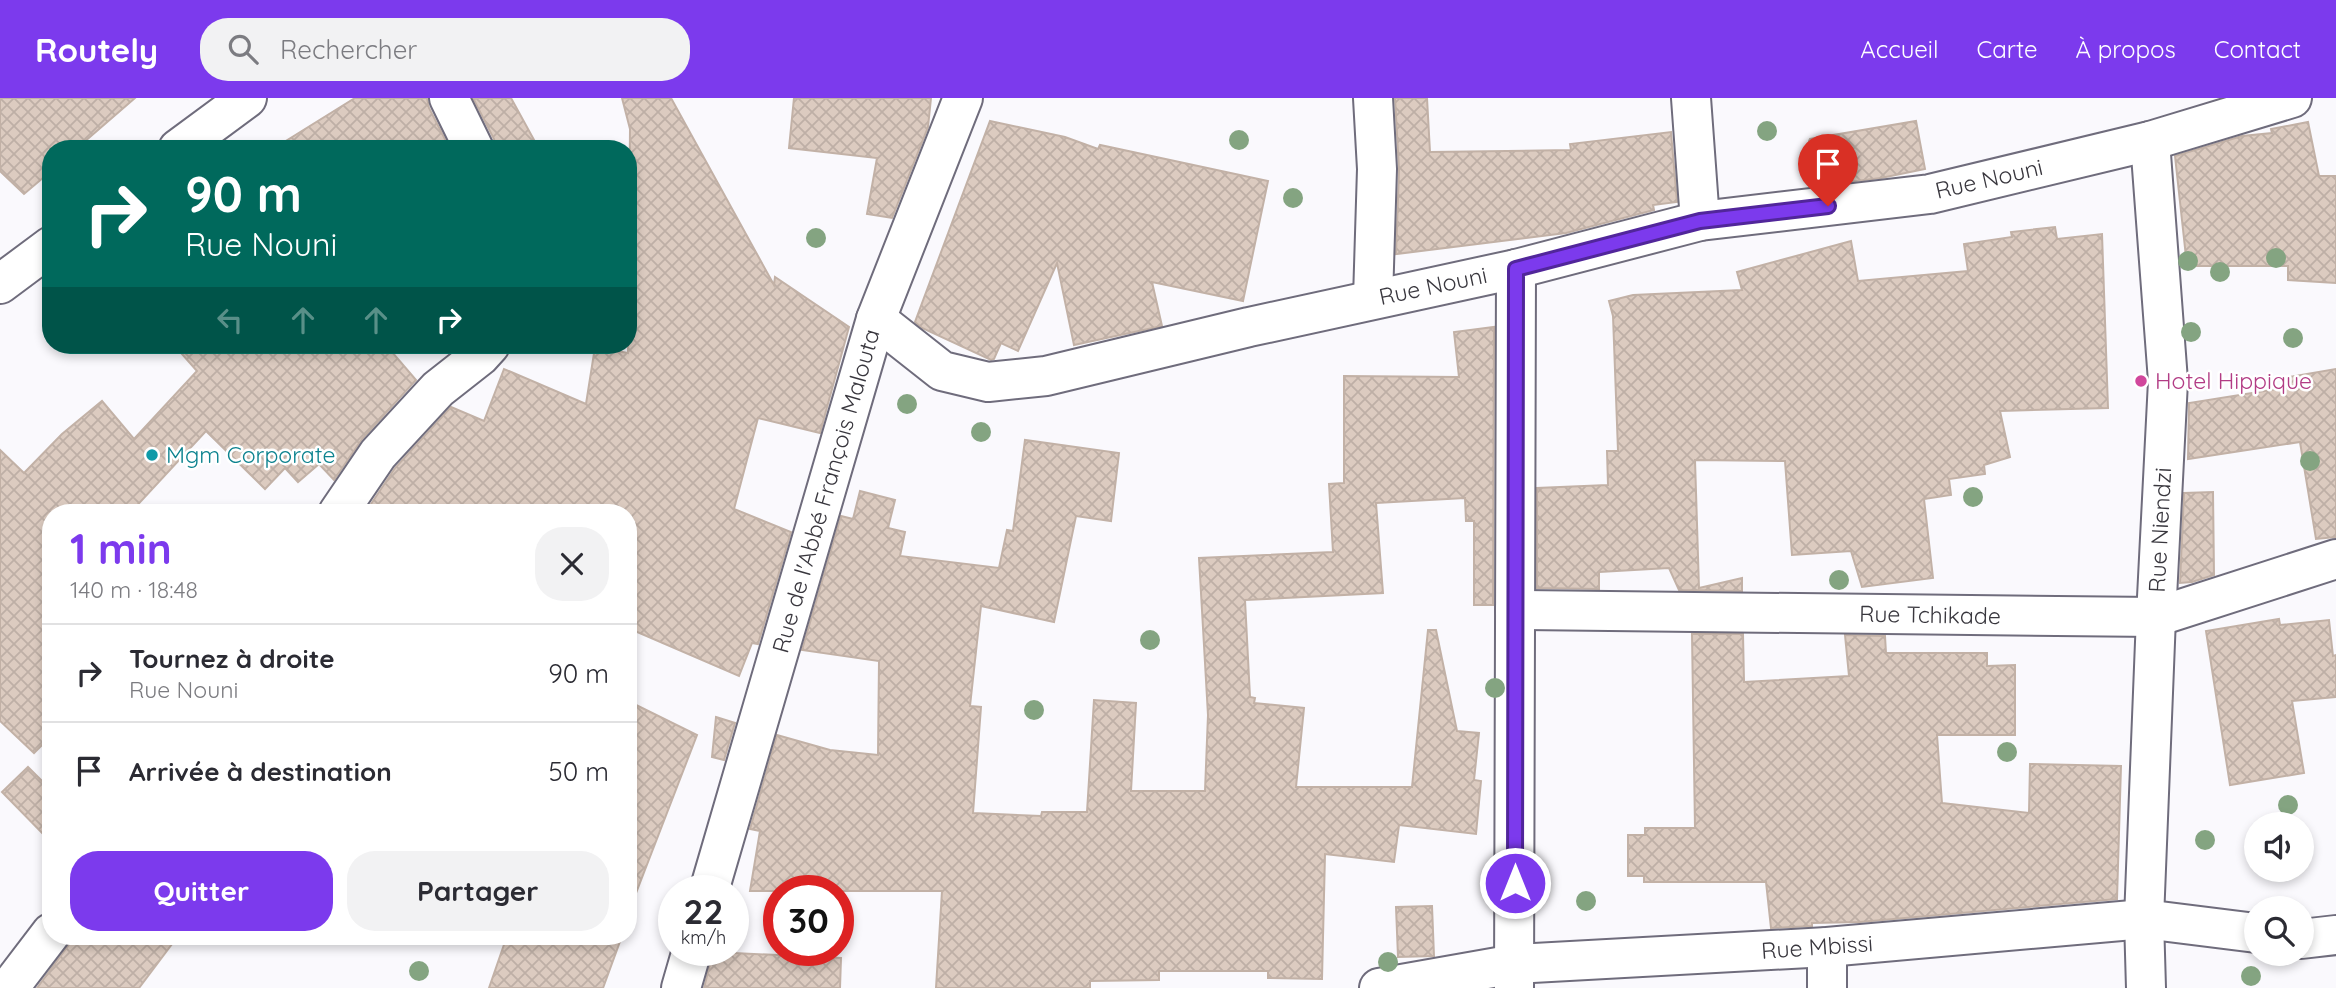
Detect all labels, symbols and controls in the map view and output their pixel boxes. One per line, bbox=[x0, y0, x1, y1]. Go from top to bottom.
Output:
search box bbox=[200, 18, 690, 81]
text: Routely bbox=[35, 29, 158, 70]
icon: search bbox=[224, 30, 262, 68]
text: Rechercher bbox=[280, 33, 417, 66]
text: Accueil bbox=[1860, 34, 1939, 64]
text: Carte bbox=[1977, 34, 2038, 64]
text: À propos bbox=[2076, 34, 2176, 64]
text: Contact bbox=[2214, 34, 2301, 64]
pin bbox=[1798, 134, 1858, 206]
icon: arrive bbox=[1809, 145, 1847, 183]
street label: Rue Nouni bbox=[1932, 152, 2045, 205]
text: 90 m bbox=[185, 163, 302, 224]
icon: right bbox=[70, 168, 161, 259]
text: Rue Nouni bbox=[185, 224, 337, 264]
street label: Rue Nouni bbox=[1376, 260, 1489, 311]
icon: left bbox=[211, 301, 249, 339]
icon: ahead bbox=[284, 301, 322, 339]
icon: ahead bbox=[357, 301, 395, 339]
icon: right bbox=[430, 301, 468, 339]
street label: Rue de l'Abbé François Malouta bbox=[765, 326, 886, 656]
place label: Hotel Hippique bbox=[2155, 366, 2312, 395]
marker: Hotel Hippique bbox=[2133, 373, 2149, 389]
place label: Mgm Corporate bbox=[166, 440, 335, 469]
marker: Mgm Corporate bbox=[144, 447, 160, 463]
street label: Rue Niendzi bbox=[2142, 467, 2177, 593]
text: 1 min bbox=[70, 522, 172, 575]
button: close bbox=[535, 527, 609, 601]
text: 140 m · 18:48 bbox=[70, 575, 198, 604]
street label: Rue Tchikade bbox=[1859, 599, 2001, 630]
text: Tournez à droite bbox=[129, 642, 334, 675]
icon: right bbox=[70, 654, 108, 692]
text: 90 m bbox=[548, 657, 609, 690]
text: Rue Nouni bbox=[129, 675, 238, 704]
icon: arrive bbox=[70, 752, 108, 790]
text: Arrivée à destination bbox=[129, 755, 392, 788]
text: 50 m bbox=[549, 755, 609, 788]
map controls bbox=[2244, 812, 2314, 966]
button: sound bbox=[2244, 812, 2314, 882]
position arrow bbox=[1478, 846, 1552, 920]
button: Quitter bbox=[70, 851, 333, 931]
button: Partager bbox=[347, 851, 609, 931]
speed limit sign: 30 bbox=[763, 875, 854, 966]
text: 22 bbox=[684, 889, 723, 933]
button: search bbox=[2244, 896, 2314, 966]
text: km/h bbox=[681, 926, 726, 949]
street label: Rue Mbissi bbox=[1760, 928, 1874, 965]

